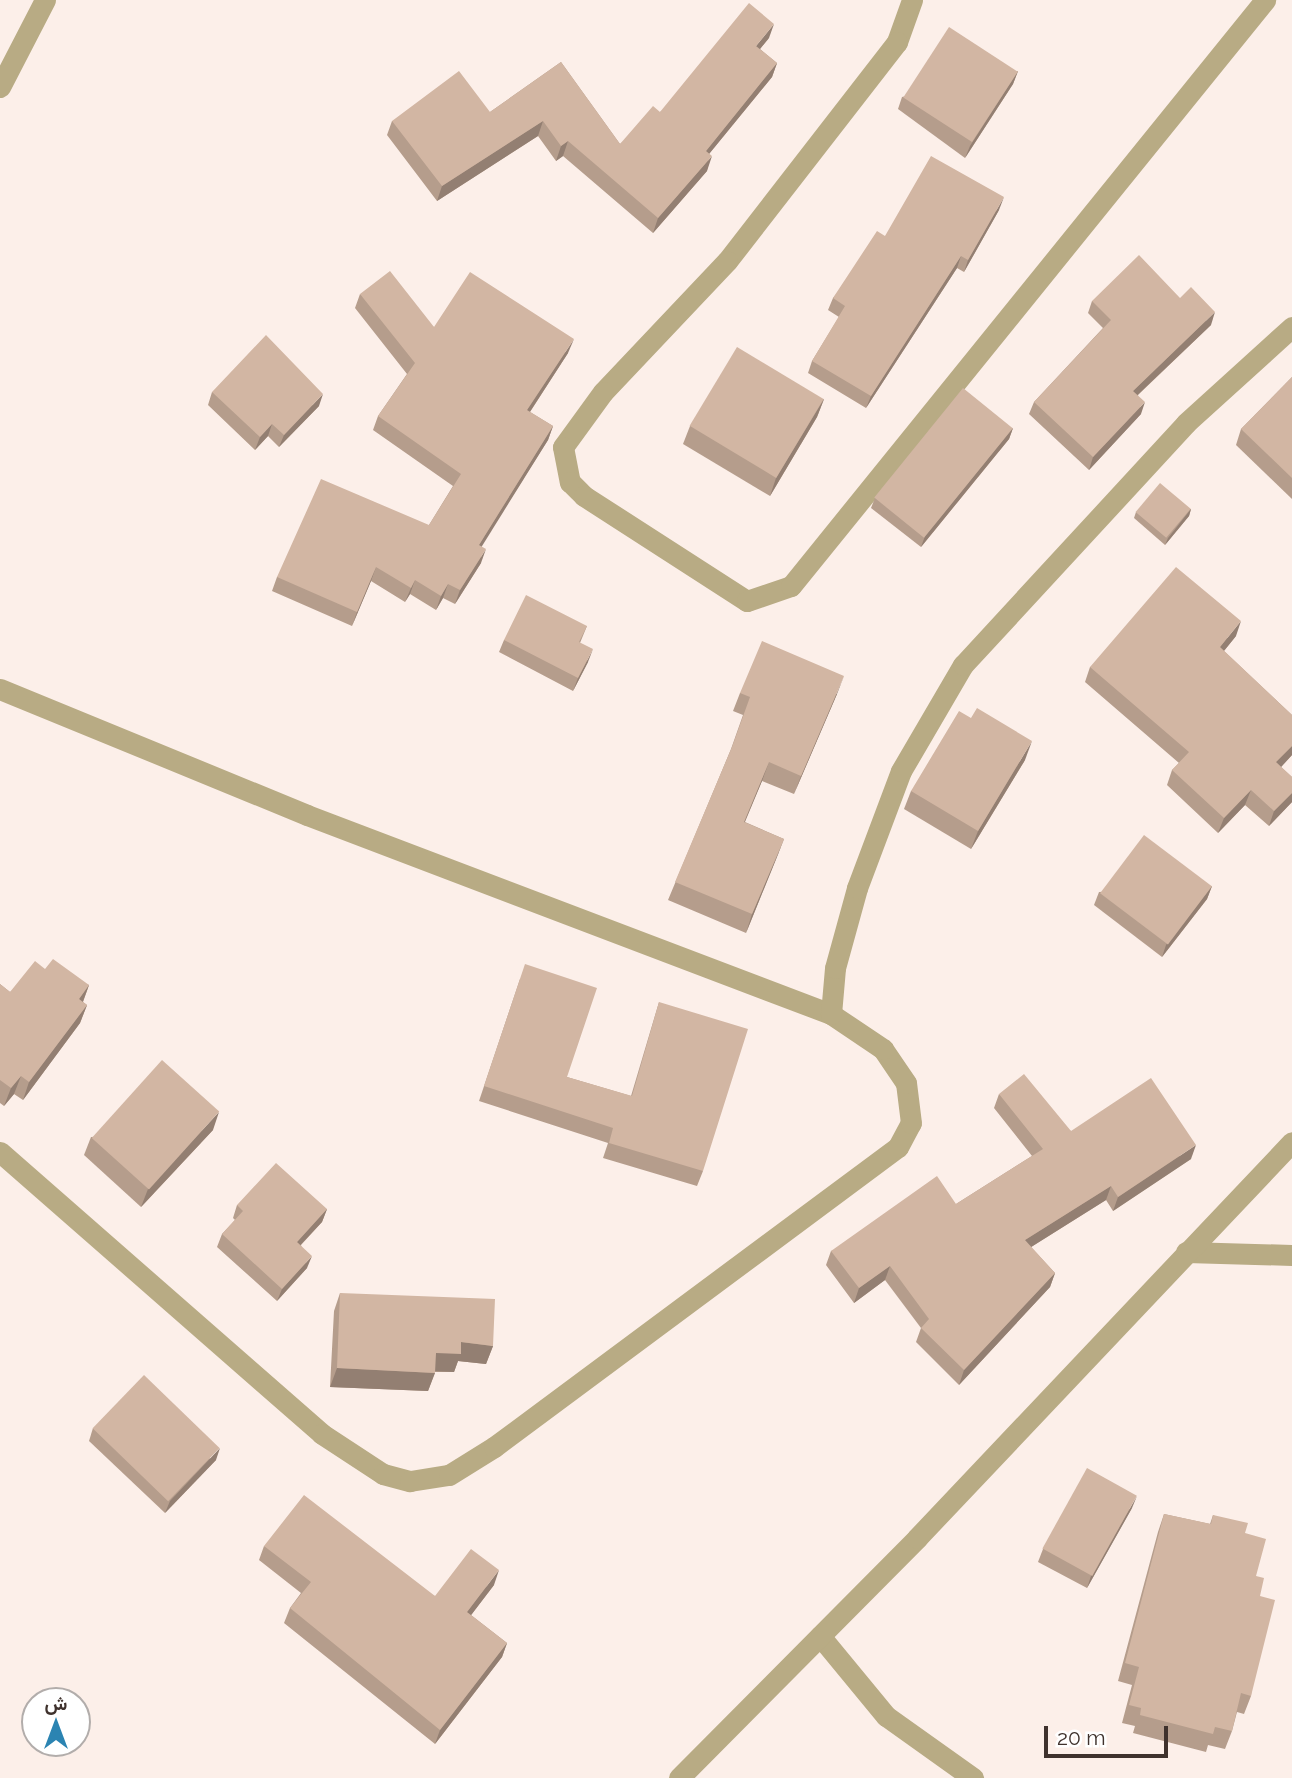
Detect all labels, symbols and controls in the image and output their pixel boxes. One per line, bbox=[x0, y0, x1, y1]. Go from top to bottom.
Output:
north arrow bbox=[21, 1687, 91, 1757]
text: ش bbox=[45, 1692, 67, 1714]
scale bar bbox=[1047, 1712, 1171, 1756]
text: 20 m bbox=[1057, 1725, 1105, 1750]

